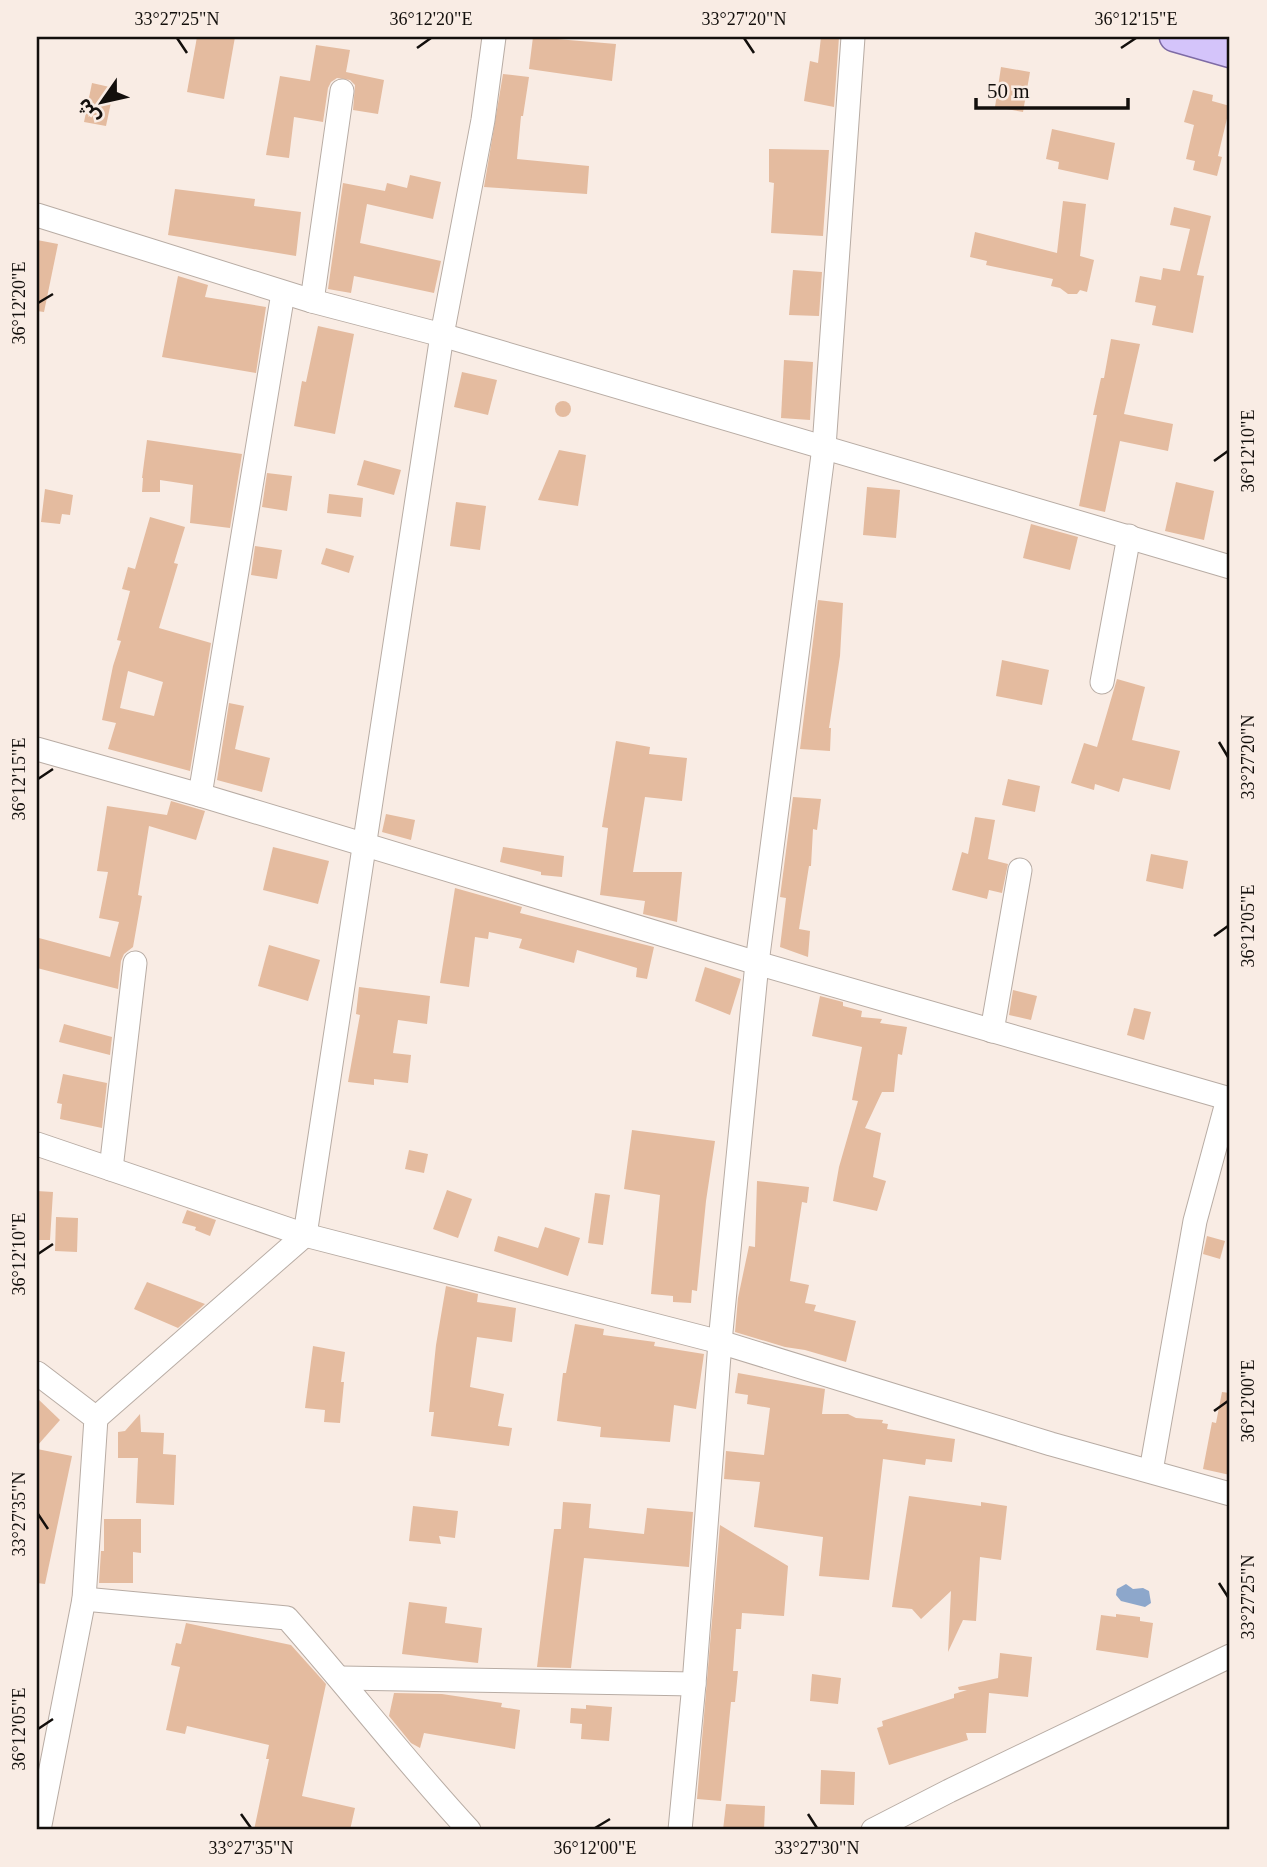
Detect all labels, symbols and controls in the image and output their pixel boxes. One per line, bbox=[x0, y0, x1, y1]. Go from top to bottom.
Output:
text: 33°27'25"N bbox=[135, 9, 219, 29]
text: 36°12'20"E bbox=[390, 9, 472, 29]
text: 33°27'20"N bbox=[702, 9, 786, 29]
text: 36°12'15"E bbox=[1095, 9, 1177, 29]
north arrow bbox=[66, 66, 136, 136]
scale bar bbox=[976, 66, 1129, 110]
text: 50 m bbox=[987, 79, 1030, 103]
text: ش bbox=[72, 95, 104, 128]
text: 36°12'20"E bbox=[9, 262, 29, 344]
text: 36°12'10"E bbox=[1238, 410, 1258, 492]
text: 33°27'20"N bbox=[1238, 715, 1258, 799]
text: 36°12'15"E bbox=[9, 738, 29, 820]
text: 36°12'05"E bbox=[1238, 885, 1258, 967]
text: 36°12'10"E bbox=[9, 1213, 29, 1295]
text: 36°12'00"E bbox=[1238, 1360, 1258, 1442]
text: 33°27'35"N bbox=[9, 1472, 29, 1556]
text: 33°27'25"N bbox=[1238, 1555, 1258, 1639]
text: 36°12'05"E bbox=[9, 1688, 29, 1770]
text: 33°27'35"N bbox=[209, 1838, 293, 1858]
text: 36°12'00"E bbox=[554, 1838, 636, 1858]
text: 33°27'30"N bbox=[775, 1838, 859, 1858]

